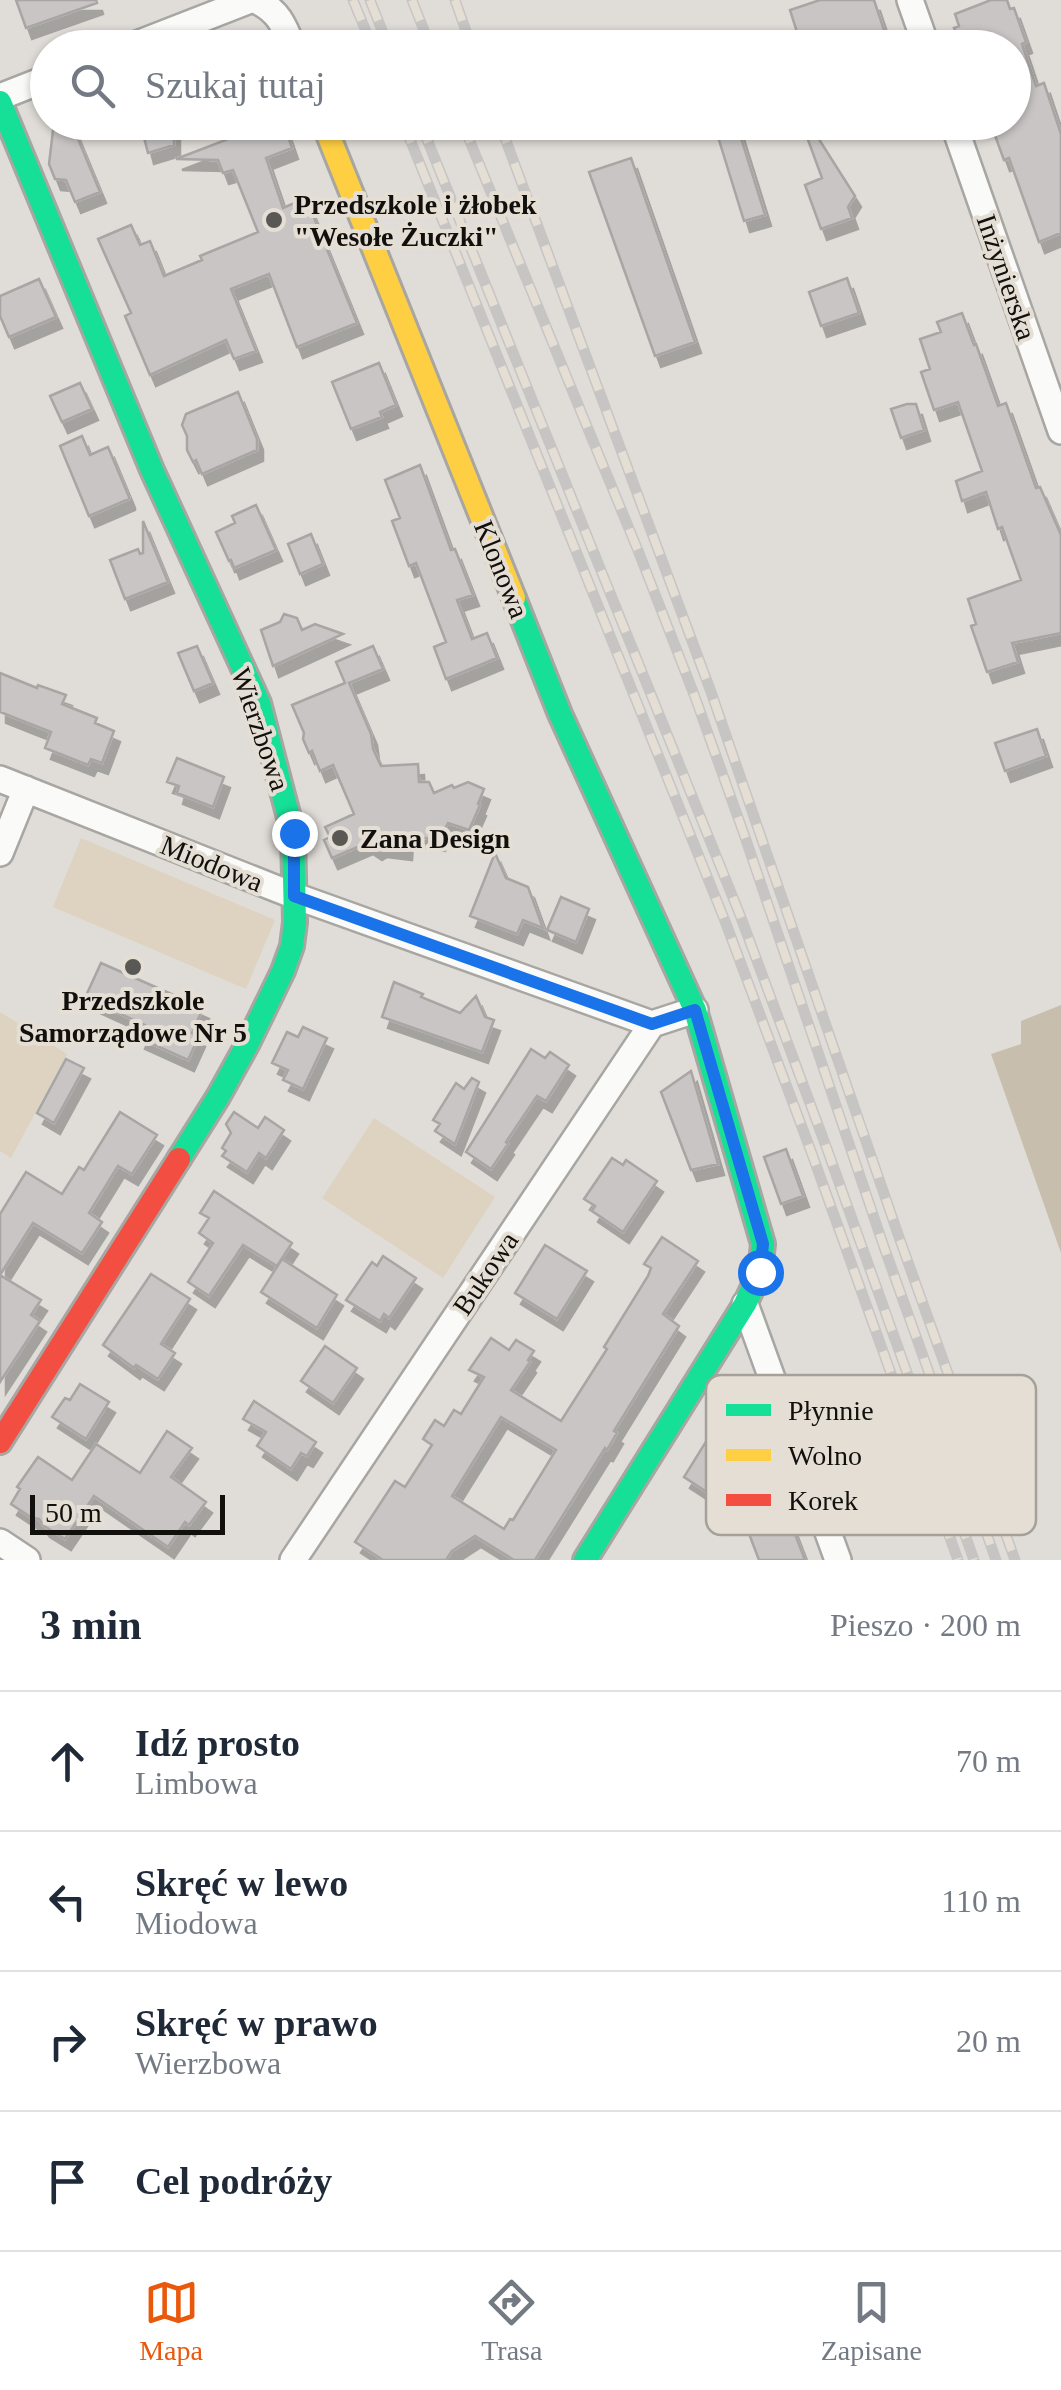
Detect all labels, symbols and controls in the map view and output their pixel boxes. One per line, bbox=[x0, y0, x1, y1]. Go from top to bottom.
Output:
search box bbox=[30, 30, 1031, 140]
icon: search bbox=[65, 58, 120, 113]
text: Szukaj tutaj bbox=[145, 64, 325, 106]
place label: Przedszkole i żłobek "Wesołe Żuczki" bbox=[294, 189, 537, 252]
marker: Przedszkole i żłobek "Wesołe Żuczki" bbox=[263, 209, 285, 231]
street label: Inżynierska bbox=[971, 210, 1043, 344]
street label: Klonowa bbox=[468, 516, 535, 623]
street label: Wierzbowa bbox=[225, 664, 296, 795]
route end bbox=[272, 811, 318, 857]
place label: Zana Design bbox=[360, 823, 511, 854]
marker: Zana Design bbox=[329, 827, 351, 849]
street label: Miodowa bbox=[156, 829, 268, 898]
marker: Przedszkole Samorządowe Nr 5 bbox=[122, 956, 144, 978]
place label: Przedszkole Samorządowe Nr 5 bbox=[19, 985, 247, 1048]
street label: Bukowa bbox=[446, 1225, 525, 1321]
route start bbox=[738, 1250, 784, 1296]
legend bbox=[706, 1375, 1036, 1535]
text: Płynnie bbox=[788, 1395, 874, 1426]
text: Wolno bbox=[788, 1440, 862, 1471]
text: Korek bbox=[788, 1485, 858, 1516]
scale bar bbox=[30, 1490, 225, 1534]
text: 50 m bbox=[45, 1497, 102, 1528]
text: 3 min bbox=[40, 1602, 142, 1648]
text: Pieszo · 200 m bbox=[830, 1607, 1021, 1643]
text: Idź prosto bbox=[135, 1722, 300, 1764]
icon: ahead bbox=[40, 1734, 95, 1789]
text: 70 m bbox=[956, 1743, 1021, 1779]
text: Limbowa bbox=[135, 1765, 258, 1801]
text: Skręć w lewo bbox=[135, 1862, 348, 1904]
icon: left bbox=[40, 1874, 95, 1929]
text: 110 m bbox=[941, 1883, 1021, 1919]
text: Miodowa bbox=[135, 1905, 258, 1941]
text: Skręć w prawo bbox=[135, 2002, 378, 2044]
icon: right bbox=[40, 2014, 95, 2069]
text: 20 m bbox=[956, 2023, 1021, 2059]
text: Wierzbowa bbox=[135, 2045, 281, 2081]
icon: arrive bbox=[40, 2154, 95, 2209]
text: Cel podróży bbox=[135, 2160, 332, 2202]
tab: Mapa bbox=[139, 2275, 203, 2367]
tab: Trasa bbox=[481, 2275, 542, 2367]
tab: Zapisane bbox=[821, 2275, 922, 2367]

